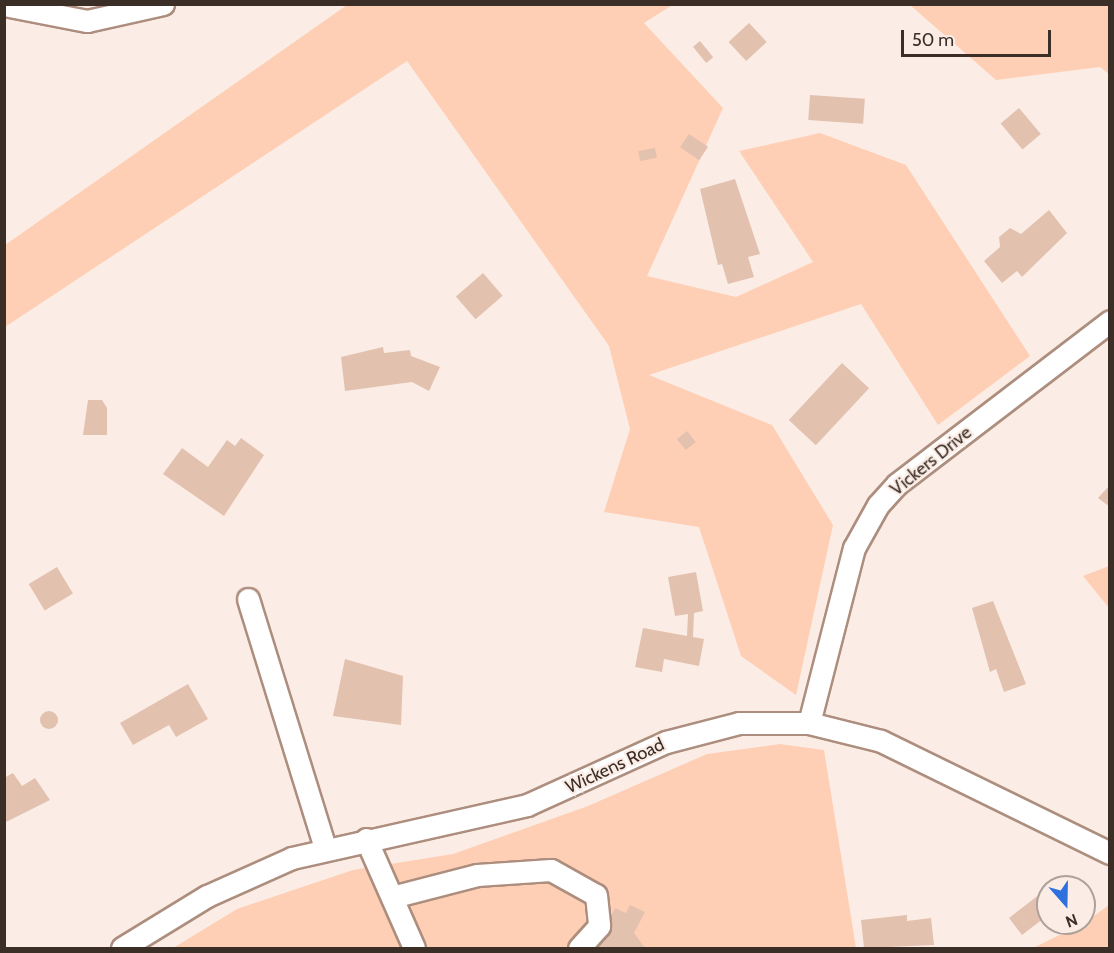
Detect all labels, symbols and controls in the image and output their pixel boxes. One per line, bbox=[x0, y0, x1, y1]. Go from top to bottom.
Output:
scale bar bbox=[904, 18, 1054, 56]
text: 50 m bbox=[912, 29, 954, 51]
street label: Vickers Drive bbox=[886, 422, 976, 500]
street label: Wickens Road bbox=[562, 734, 668, 798]
north arrow bbox=[1036, 875, 1096, 935]
text: N bbox=[1063, 910, 1080, 931]

